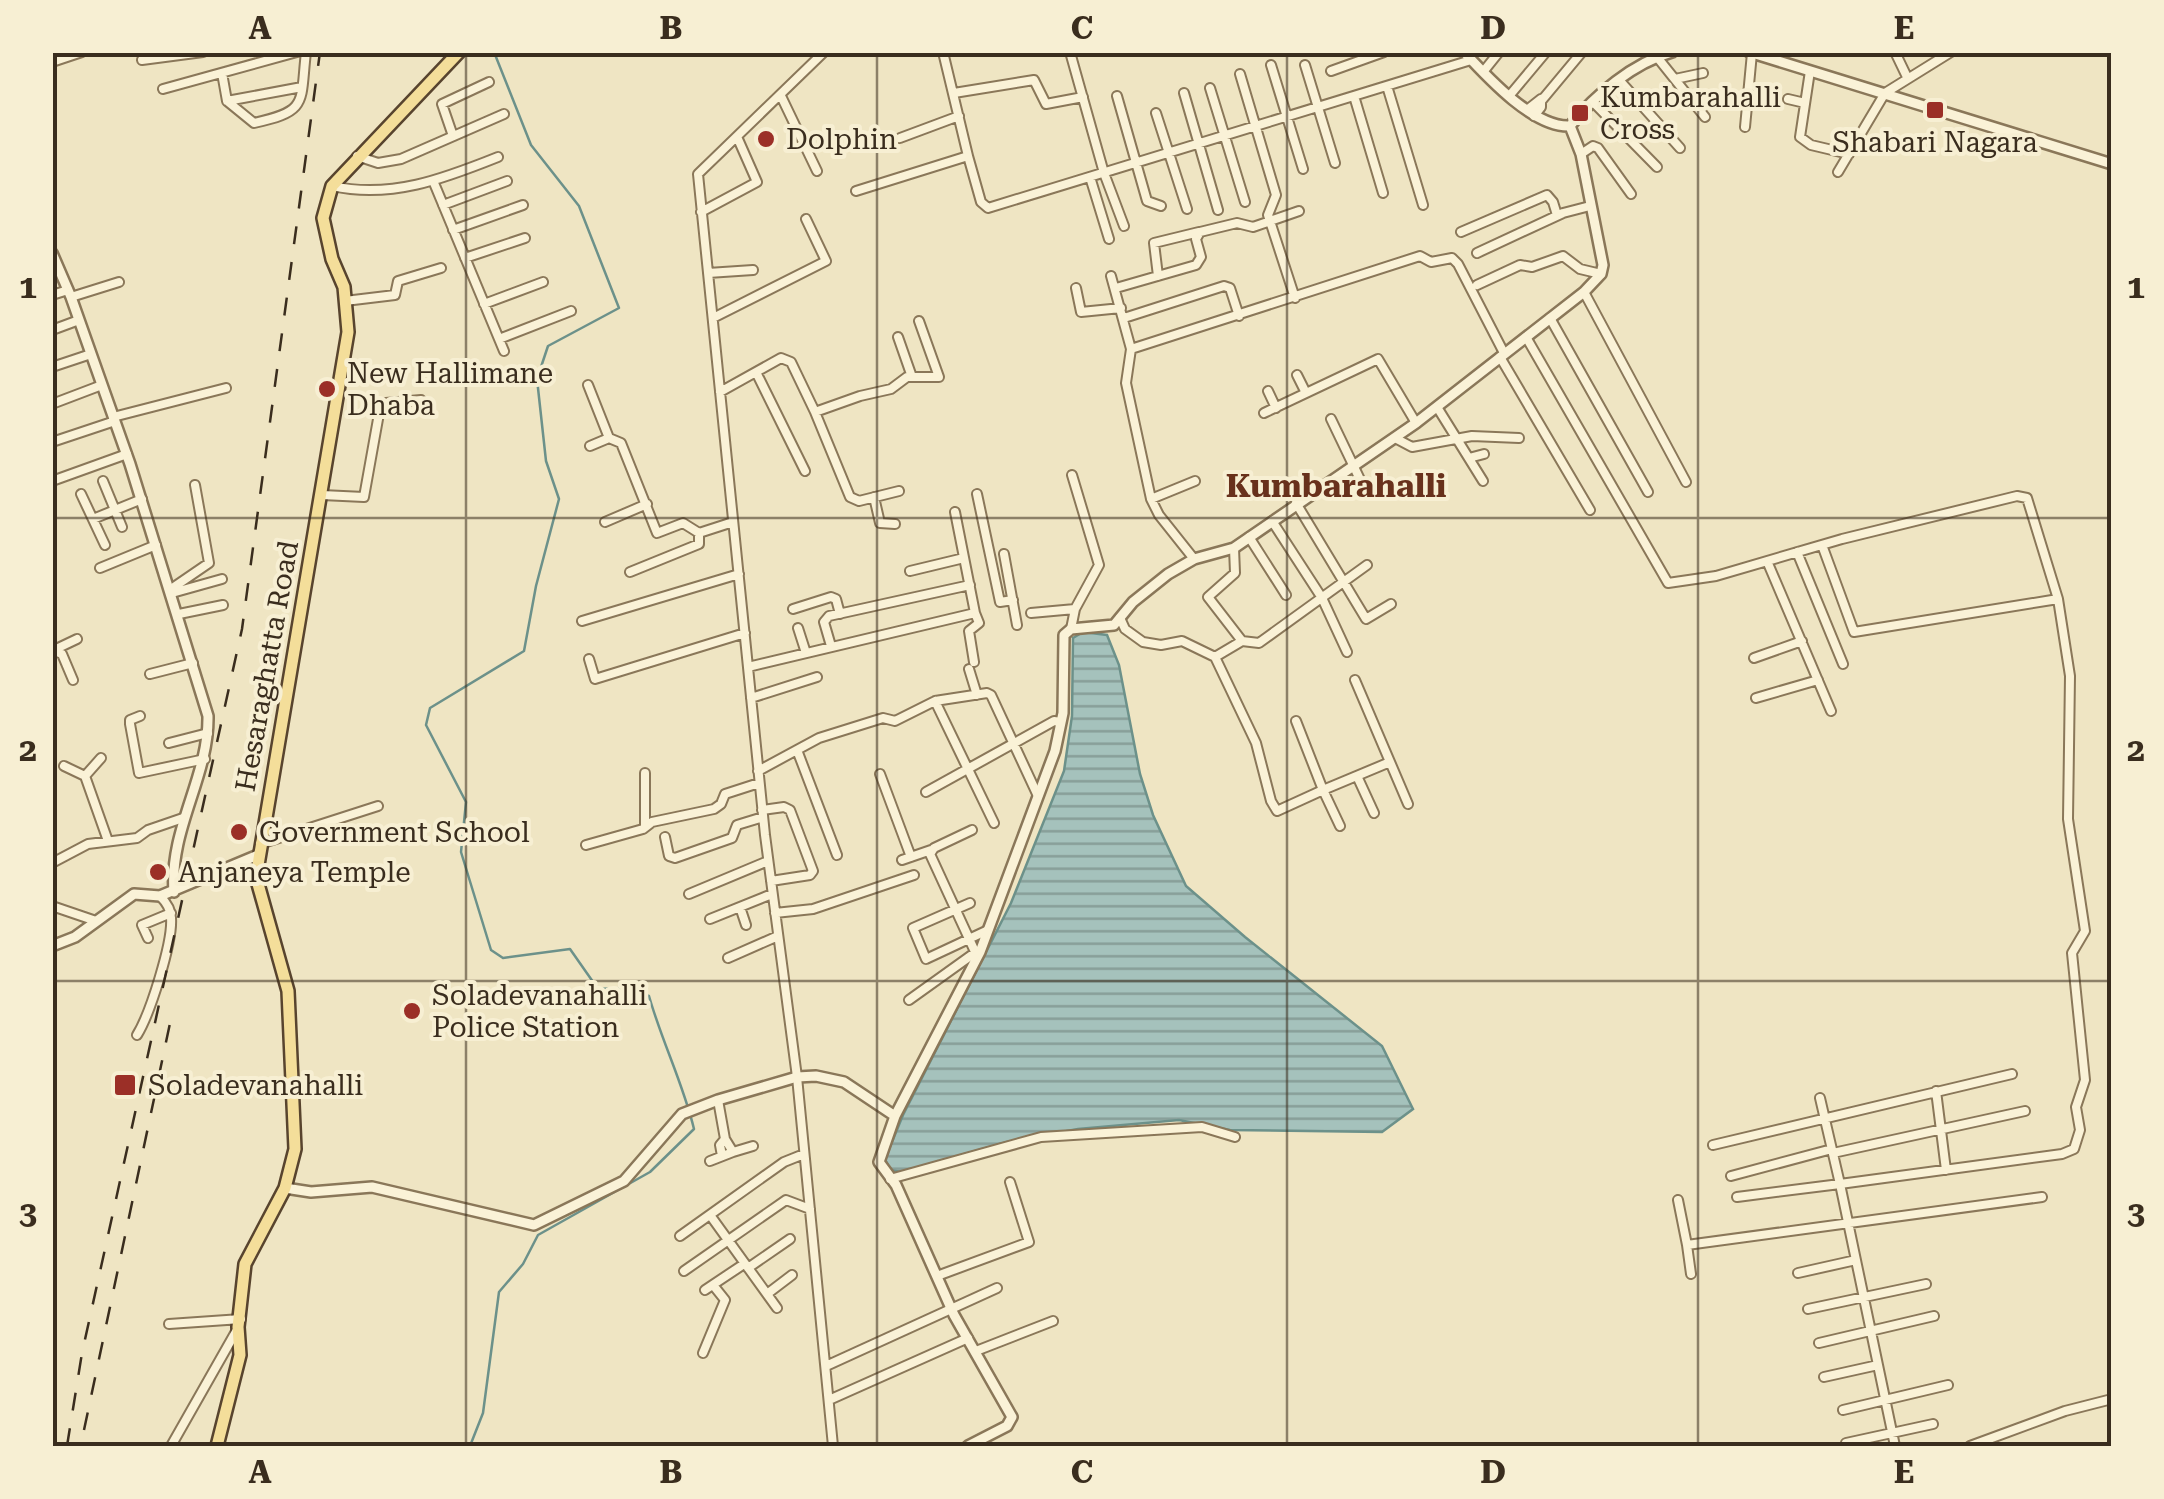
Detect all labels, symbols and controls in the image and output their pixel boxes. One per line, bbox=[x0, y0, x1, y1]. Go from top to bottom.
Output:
text: A bbox=[248, 9, 272, 47]
text: B bbox=[659, 9, 683, 47]
text: C bbox=[1071, 9, 1093, 47]
text: D bbox=[1480, 9, 1506, 47]
text: E bbox=[1894, 9, 1914, 47]
place label: Kumbarahalli Cross bbox=[1600, 81, 1781, 146]
marker: Shabari Nagara bbox=[1924, 99, 1946, 121]
marker: Kumbarahalli Cross bbox=[1569, 102, 1591, 124]
place label: Dolphin bbox=[786, 123, 897, 156]
place label: Shabari Nagara bbox=[1832, 126, 2038, 159]
marker: Dolphin bbox=[755, 128, 777, 150]
text: 1 bbox=[19, 268, 37, 306]
text: 1 bbox=[2127, 268, 2145, 306]
place label: New Hallimane Dhaba bbox=[347, 357, 553, 422]
marker: New Hallimane Dhaba bbox=[316, 378, 338, 400]
district label: Kumbarahalli bbox=[1226, 467, 1447, 505]
street label: Hesaraghatta Road bbox=[229, 538, 305, 794]
text: 2 bbox=[19, 731, 37, 769]
text: 2 bbox=[2127, 731, 2145, 769]
place label: Government School bbox=[259, 816, 530, 849]
marker: Government School bbox=[228, 821, 250, 843]
place label: Anjaneya Temple bbox=[178, 856, 411, 889]
marker: Anjaneya Temple bbox=[147, 861, 169, 883]
place label: Soladevanahalli Police Station bbox=[432, 979, 647, 1044]
marker: Soladevanahalli Police Station bbox=[401, 1000, 423, 1022]
place label: Soladevanahalli bbox=[148, 1069, 363, 1102]
marker: Soladevanahalli bbox=[112, 1072, 138, 1098]
text: 3 bbox=[19, 1194, 37, 1232]
text: 3 bbox=[2127, 1194, 2145, 1232]
text: A bbox=[248, 1453, 272, 1491]
text: B bbox=[659, 1453, 683, 1491]
text: C bbox=[1071, 1453, 1093, 1491]
text: D bbox=[1480, 1453, 1506, 1491]
text: E bbox=[1894, 1453, 1914, 1491]

